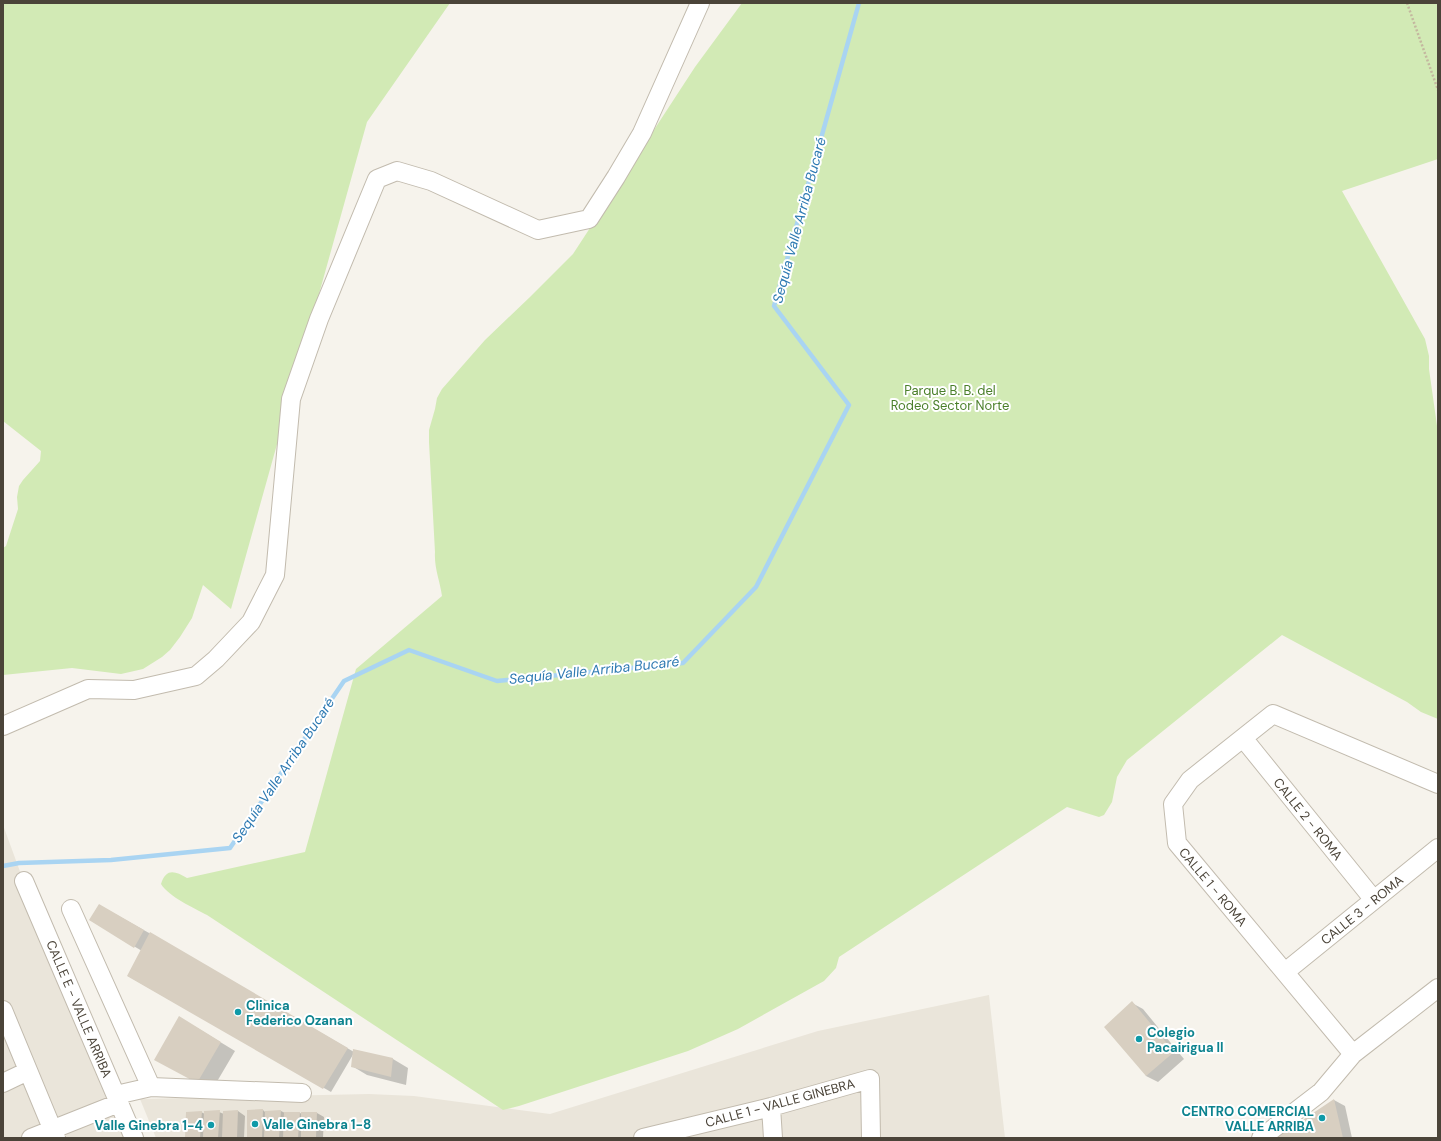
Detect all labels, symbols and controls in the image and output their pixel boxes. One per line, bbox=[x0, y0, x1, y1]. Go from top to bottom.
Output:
water label: Sequía Valle Arriba Bucaré bbox=[768, 135, 830, 305]
park label: Parque B. B. del Rodeo Sector Norte bbox=[891, 382, 1009, 414]
water label: Sequía Valle Arriba Bucaré bbox=[508, 652, 680, 688]
water label: Sequía Valle Arriba Bucaré bbox=[228, 694, 338, 846]
street label: CALLE 2 - ROMA bbox=[1270, 774, 1347, 864]
street label: CALLE 1 - ROMA bbox=[1175, 844, 1251, 930]
street label: CALLE 3 - ROMA bbox=[1317, 871, 1407, 948]
street label: CALLE E - VALLE ARRIBA bbox=[42, 938, 116, 1081]
place label: Clinica Federico Ozanan bbox=[246, 997, 353, 1029]
marker: Clinica Federico Ozanan bbox=[233, 1007, 243, 1017]
place label: Colegio Pacairigua II bbox=[1147, 1024, 1224, 1056]
marker: Colegio Pacairigua II bbox=[1134, 1034, 1144, 1044]
street label: CALLE 1 - VALLE GINEBRA bbox=[703, 1075, 857, 1131]
place label: CENTRO COMERCIAL VALLE ARRIBA bbox=[1181, 1103, 1314, 1135]
marker: CENTRO COMERCIAL VALLE ARRIBA bbox=[1317, 1113, 1327, 1123]
place label: Valle Ginebra 1-8 bbox=[263, 1116, 371, 1133]
place label: Valle Ginebra 1-4 bbox=[95, 1117, 203, 1134]
marker: Valle Ginebra 1-8 bbox=[250, 1119, 260, 1129]
marker: Valle Ginebra 1-4 bbox=[206, 1120, 216, 1130]

